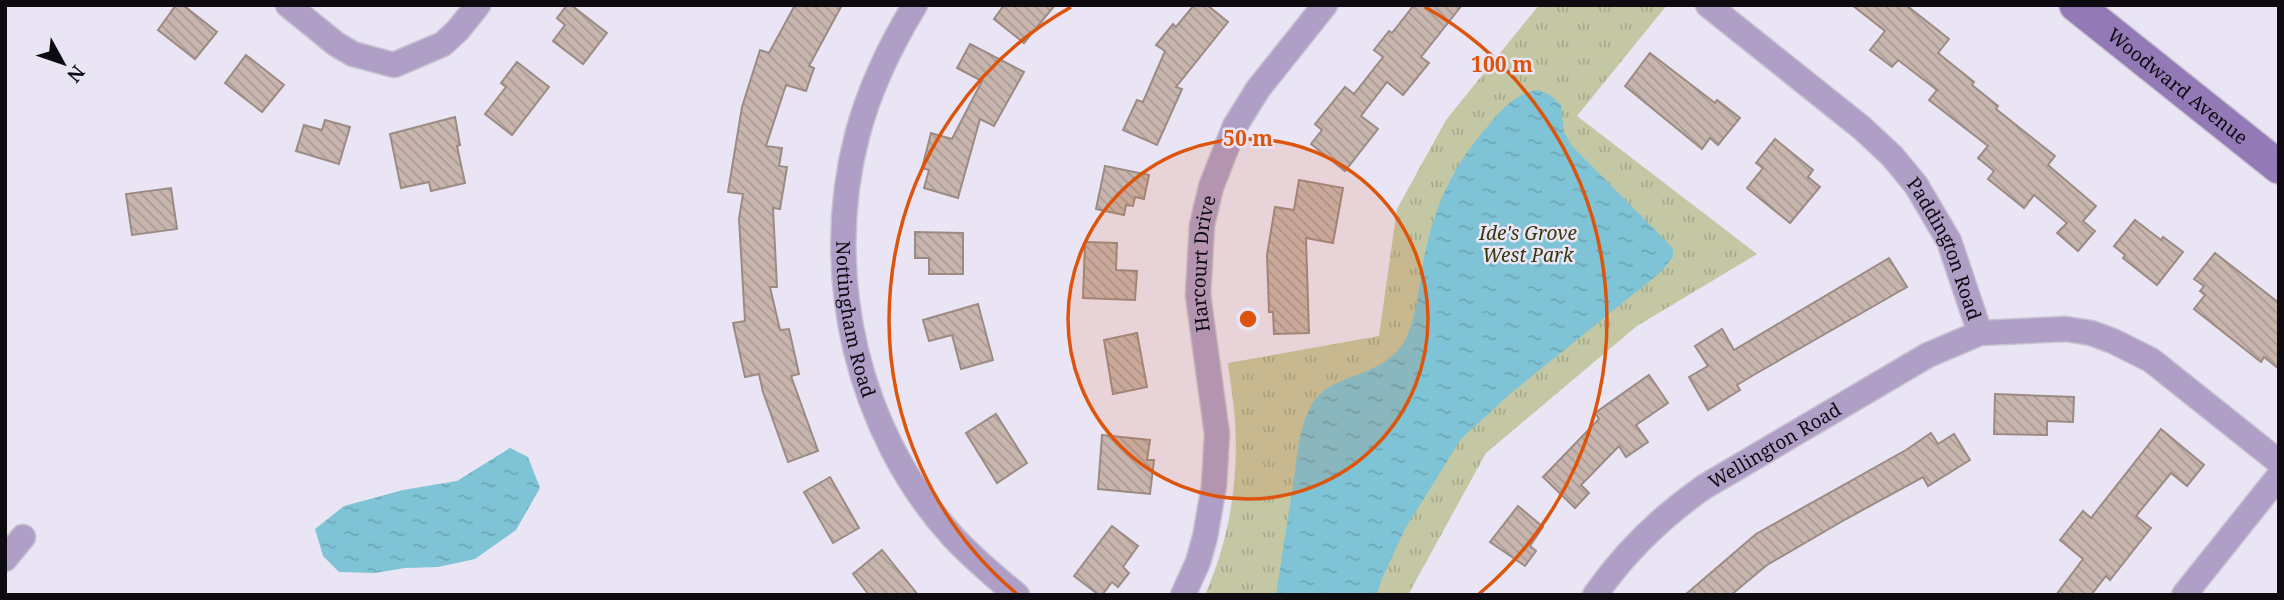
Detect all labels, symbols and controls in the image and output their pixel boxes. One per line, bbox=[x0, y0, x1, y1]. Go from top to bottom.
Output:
street label: Woodward Avenue bbox=[2102, 22, 2253, 150]
north arrow bbox=[28, 28, 98, 98]
text: 100 m bbox=[1471, 50, 1533, 78]
text: N bbox=[61, 60, 91, 88]
text: 50 m bbox=[1223, 124, 1273, 152]
street label: Paddington Road bbox=[1901, 171, 1988, 324]
street label: Harcourt Drive bbox=[1185, 192, 1222, 334]
park label: Ide's Grove West Park bbox=[1478, 220, 1577, 268]
street label: Nottingham Road bbox=[830, 241, 882, 401]
centre of rings bbox=[1236, 307, 1260, 331]
street label: Wellington Road bbox=[1703, 396, 1846, 495]

